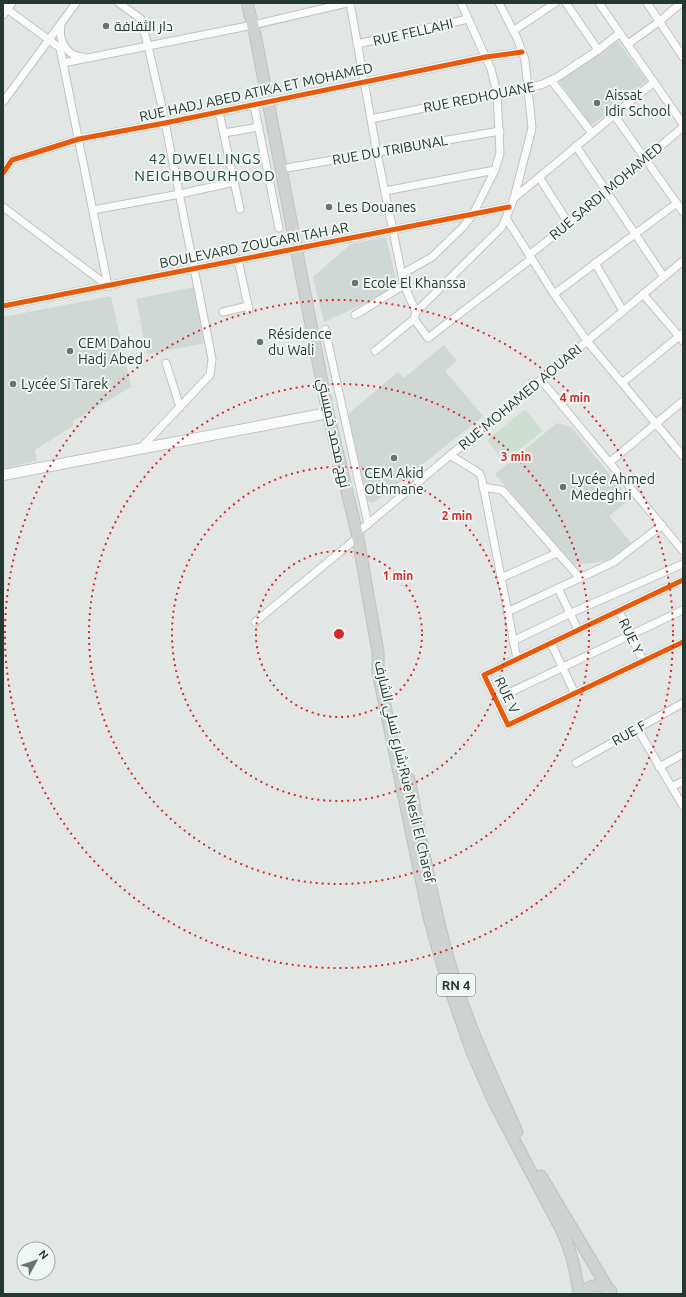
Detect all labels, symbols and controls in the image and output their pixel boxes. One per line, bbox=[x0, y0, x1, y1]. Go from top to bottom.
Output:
street label: RUE FELLAHI bbox=[371, 15, 455, 49]
place label: دار الثقافة bbox=[114, 18, 173, 34]
marker: دار الثقافة bbox=[101, 21, 111, 31]
street label: RUE HADJ ABED ATIKA ET MOHAMED bbox=[138, 59, 374, 125]
street label: RUE REDHOUANE bbox=[422, 78, 536, 116]
place label: Aissat Idir School bbox=[605, 87, 671, 119]
marker: Aissat Idir School bbox=[592, 98, 602, 108]
street label: RUE DU TRIBUNAL bbox=[331, 132, 449, 168]
street label: RUE SARDI MOHAMED bbox=[546, 139, 666, 243]
district label: 42 DWELLINGS NEIGHBOURHOOD bbox=[134, 150, 276, 184]
place label: Les Douanes bbox=[337, 199, 416, 215]
marker: Les Douanes bbox=[324, 202, 334, 212]
street label: BOULEVARD ZOUGARI TAH AR bbox=[158, 219, 350, 271]
place label: Ecole El Khanssa bbox=[363, 275, 466, 291]
marker: Ecole El Khanssa bbox=[350, 278, 360, 288]
place label: Résidence du Wali bbox=[268, 326, 332, 358]
place label: CEM Dahou Hadj Abed bbox=[78, 335, 151, 367]
marker: Résidence du Wali bbox=[255, 337, 265, 347]
street label: RUE MOHAMED AOUARI bbox=[455, 341, 585, 453]
marker: CEM Dahou Hadj Abed bbox=[65, 346, 75, 356]
place label: Lycée Si Tarek bbox=[21, 376, 108, 392]
street label: نهج محمد خميستي bbox=[311, 377, 353, 490]
marker: Lycée Si Tarek bbox=[8, 379, 18, 389]
text: 4 min bbox=[560, 391, 590, 404]
text: 3 min bbox=[501, 450, 531, 463]
marker: CEM Akid Othmane bbox=[389, 453, 399, 463]
place label: CEM Akid Othmane bbox=[364, 465, 424, 497]
place label: Lycée Ahmed Medeghri bbox=[571, 471, 655, 503]
marker: Lycée Ahmed Medeghri bbox=[558, 482, 568, 492]
text: 2 min bbox=[442, 509, 472, 522]
text: 1 min bbox=[383, 569, 413, 582]
street label: RUE Y bbox=[616, 616, 646, 656]
centre of rings bbox=[332, 627, 346, 641]
street label: شارع نسلي الشارف;Rue Nesli El Charef bbox=[368, 659, 439, 886]
street label: RUE V bbox=[491, 674, 523, 716]
street label: RUE F bbox=[609, 717, 649, 749]
road number: RN 4 bbox=[437, 974, 475, 996]
north arrow bbox=[16, 1241, 56, 1281]
text: N bbox=[36, 1248, 51, 1262]

